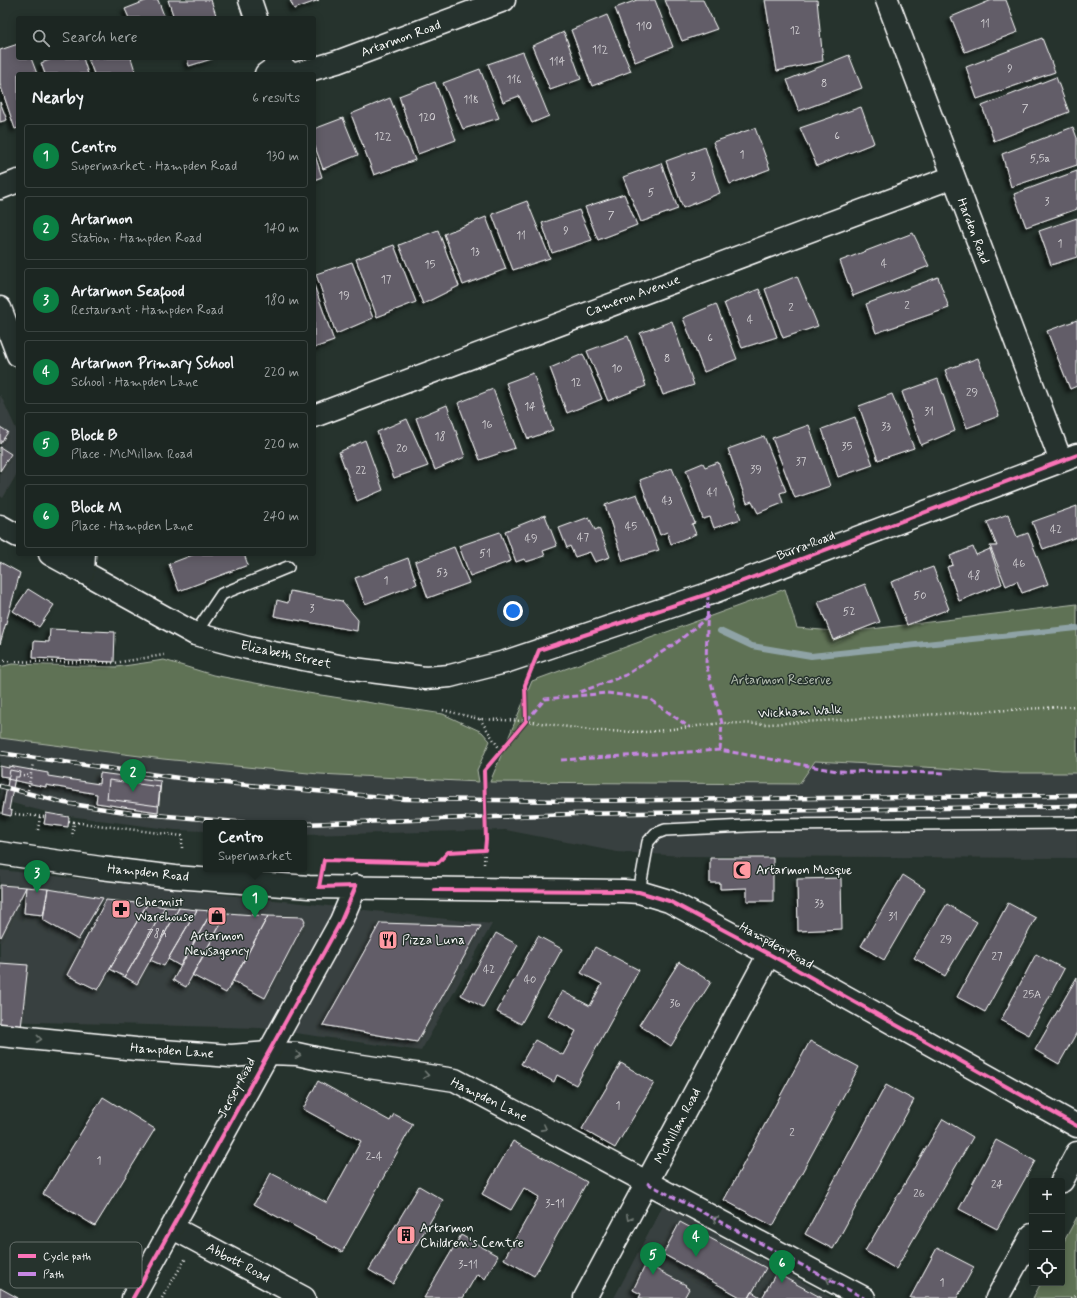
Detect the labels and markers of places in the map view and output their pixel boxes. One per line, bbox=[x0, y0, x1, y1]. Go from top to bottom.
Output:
pin: 2 bbox=[120, 759, 146, 792]
mosque icon: Artarmon Mosque bbox=[731, 859, 753, 881]
pin: 3 bbox=[24, 860, 50, 893]
place label: Artarmon Mosque bbox=[756, 862, 852, 879]
pin: 1 bbox=[242, 885, 268, 918]
place label: Chemist Warehouse bbox=[135, 894, 194, 926]
pharmacy icon: Chemist Warehouse bbox=[110, 898, 132, 920]
shop icon: Artarmon Newsagency bbox=[206, 905, 228, 927]
place label: Artarmon Newsagency bbox=[184, 928, 250, 960]
restaurant icon: Pizza Luna bbox=[377, 929, 399, 951]
place label: Pizza Luna bbox=[402, 932, 465, 949]
place label: Artarmon Children's Centre bbox=[420, 1220, 524, 1252]
building icon: Artarmon Children's Centre bbox=[395, 1224, 417, 1246]
pin: 4 bbox=[683, 1224, 709, 1257]
pin: 5 bbox=[640, 1242, 666, 1275]
pin: 6 bbox=[769, 1250, 795, 1283]

